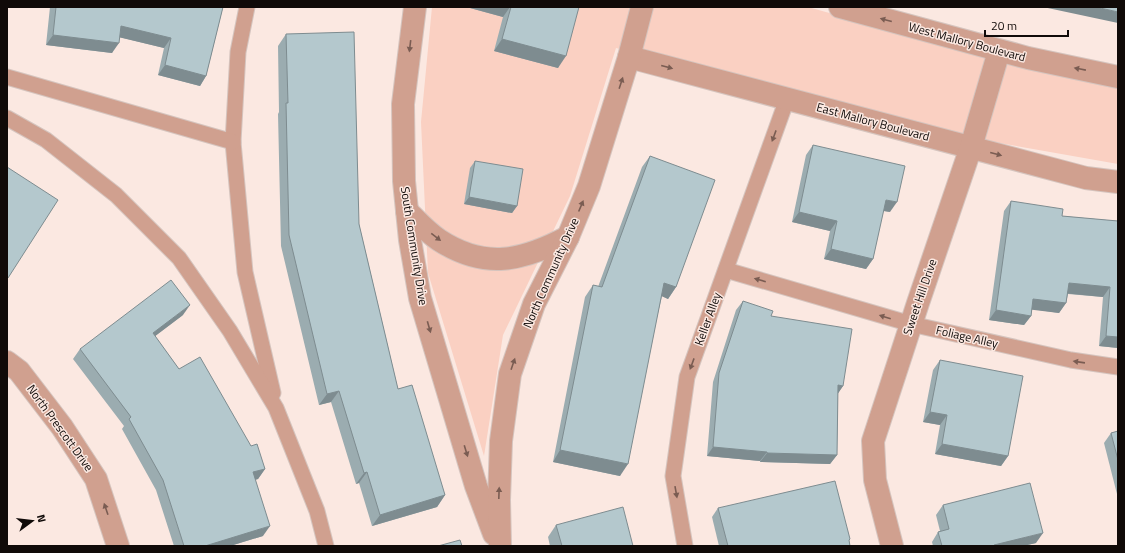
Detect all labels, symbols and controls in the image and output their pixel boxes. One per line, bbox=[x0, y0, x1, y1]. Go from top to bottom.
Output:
scale bar bbox=[985, 12, 1068, 38]
one-way arrow bbox=[880, 16, 892, 22]
text: 20 m bbox=[991, 16, 1017, 35]
street label: West Mallory Boulevard bbox=[907, 17, 1028, 66]
one-way arrow bbox=[407, 40, 413, 52]
one-way arrow bbox=[661, 65, 673, 71]
one-way arrow bbox=[1074, 66, 1086, 72]
one-way arrow bbox=[618, 77, 624, 89]
street label: East Mallory Boulevard bbox=[814, 97, 932, 146]
one-way arrow bbox=[771, 130, 777, 142]
one-way arrow bbox=[990, 151, 1002, 157]
street label: South Community Drive bbox=[396, 185, 433, 306]
one-way arrow bbox=[578, 200, 584, 212]
street label: North Community Drive bbox=[518, 215, 583, 331]
one-way arrow bbox=[431, 233, 442, 242]
street label: Sweet Hill Drive bbox=[898, 256, 941, 338]
one-way arrow bbox=[754, 277, 766, 283]
street label: Keller Alley bbox=[689, 289, 726, 348]
one-way arrow bbox=[878, 314, 890, 320]
street label: Foliage Alley bbox=[934, 320, 1000, 353]
one-way arrow bbox=[426, 321, 432, 333]
one-way arrow bbox=[511, 358, 517, 370]
one-way arrow bbox=[688, 358, 694, 370]
one-way arrow bbox=[1073, 359, 1085, 365]
street label: North Prescott Drive bbox=[22, 380, 98, 475]
one-way arrow bbox=[463, 446, 469, 458]
one-way arrow bbox=[673, 485, 679, 498]
one-way arrow bbox=[496, 487, 503, 499]
north arrow bbox=[12, 501, 52, 541]
one-way arrow bbox=[103, 503, 109, 515]
text: N bbox=[33, 513, 50, 524]

